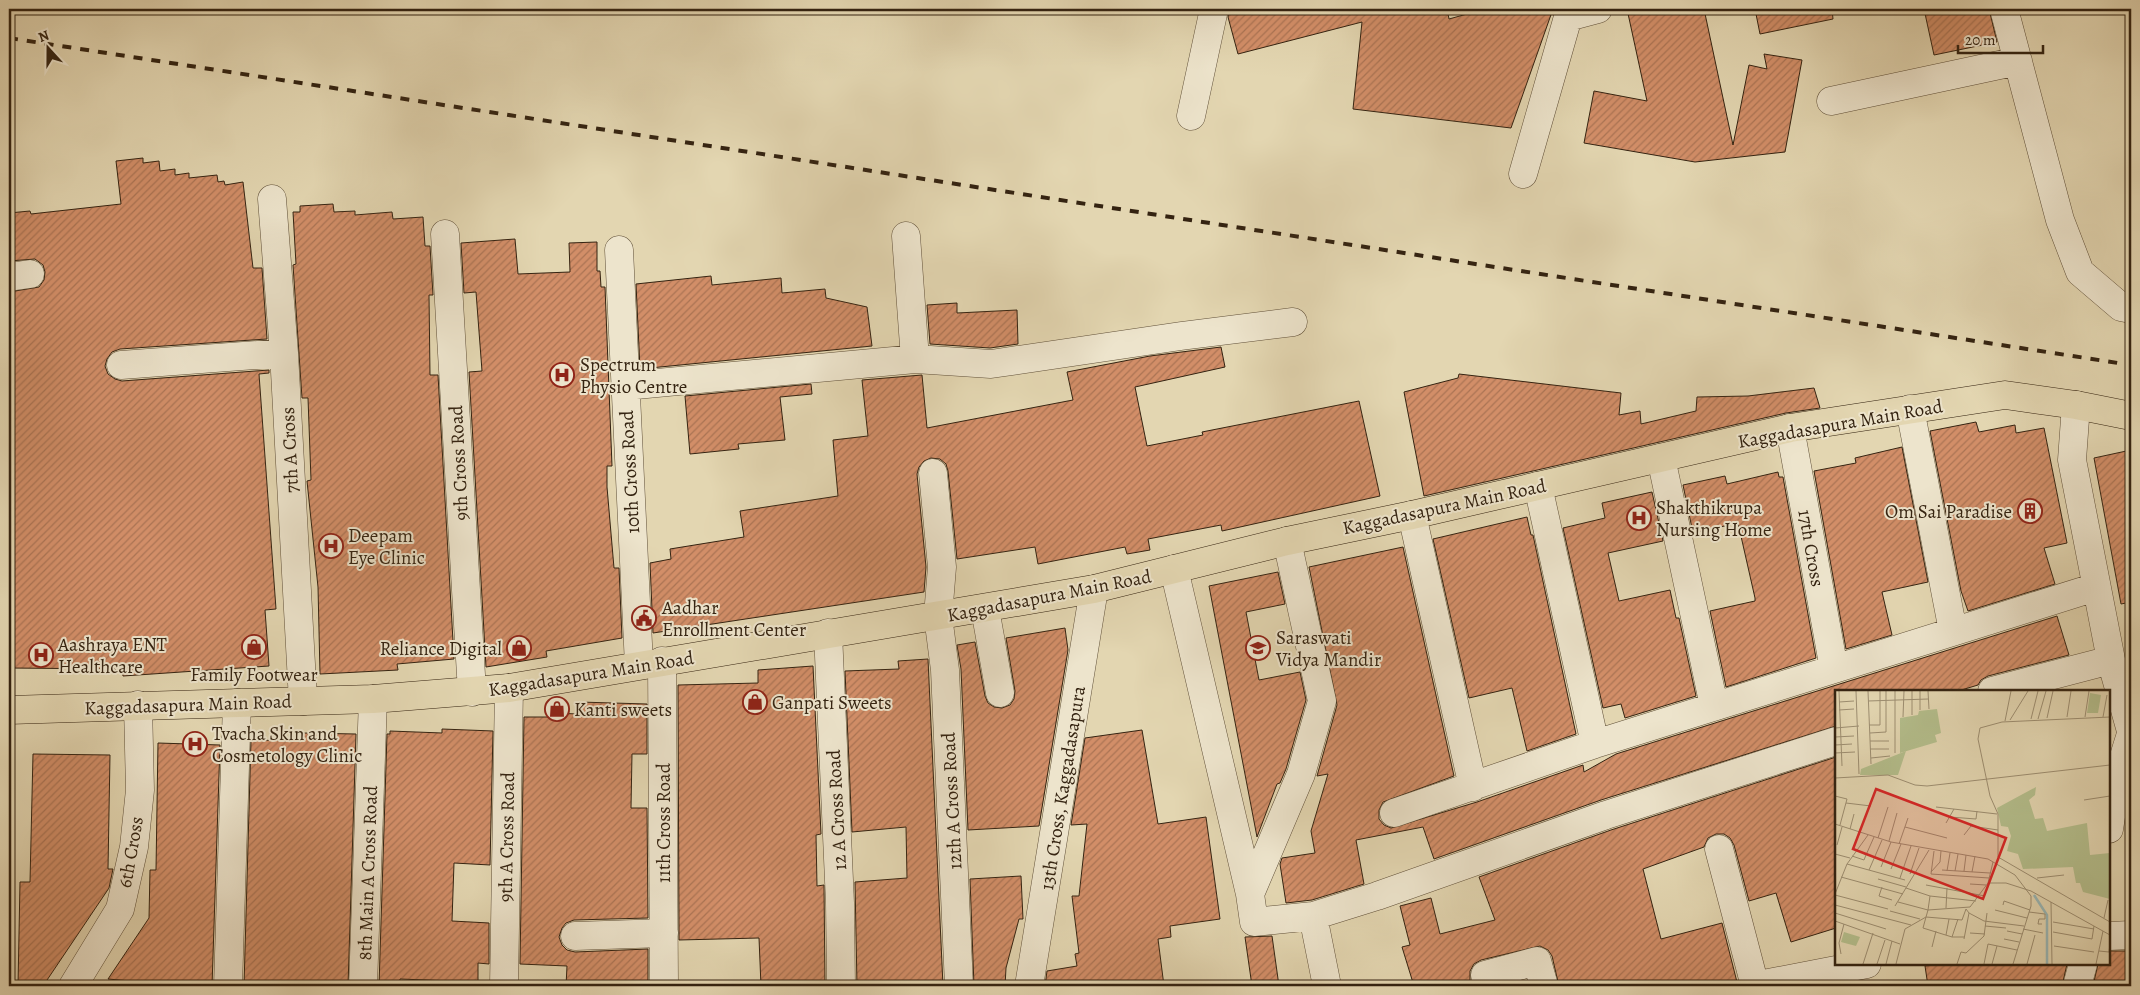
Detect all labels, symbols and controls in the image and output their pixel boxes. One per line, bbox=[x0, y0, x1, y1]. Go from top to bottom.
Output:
north arrow bbox=[22, 22, 72, 72]
scale bar bbox=[1958, 22, 2042, 54]
text: N bbox=[35, 26, 52, 47]
text: 20 m bbox=[1965, 30, 1996, 50]
place label: Spectrum Physio Centre bbox=[580, 352, 687, 400]
hospital icon: Spectrum Physio Centre bbox=[549, 362, 575, 388]
street label: Kaggadasapura Main Road bbox=[1736, 393, 1945, 455]
street label: 9th Cross Road bbox=[443, 404, 475, 521]
street label: 7th A Cross bbox=[275, 406, 305, 494]
street label: 10th Cross Road bbox=[614, 409, 646, 534]
street label: Kaggadasapura Main Road bbox=[1340, 473, 1549, 541]
place label: Shakthikrupa Nursing Home bbox=[1656, 495, 1772, 543]
building icon: Om Sai Paradise bbox=[2017, 498, 2043, 524]
place label: Om Sai Paradise bbox=[1885, 499, 2012, 525]
hospital icon: Shakthikrupa Nursing Home bbox=[1626, 505, 1652, 531]
street label: 17th Cross bbox=[1791, 508, 1831, 589]
place label: Deepam Eye Clinic bbox=[348, 523, 425, 571]
hospital icon: Deepam Eye Clinic bbox=[318, 533, 344, 559]
street label: Kaggadasapura Main Road bbox=[945, 563, 1154, 629]
place label: Aadhar Enrollment Center bbox=[661, 595, 806, 643]
public building icon: Aadhar Enrollment Center bbox=[631, 605, 657, 631]
place label: Saraswati Vidya Mandir bbox=[1275, 625, 1381, 673]
place label: Aashraya ENT Healthcare bbox=[57, 632, 168, 680]
shop icon: Family Footwear bbox=[241, 634, 267, 660]
shop icon: Reliance Digital bbox=[506, 635, 532, 661]
school or university icon: Saraswati Vidya Mandir bbox=[1245, 635, 1271, 661]
place label: Reliance Digital bbox=[380, 636, 502, 662]
hospital icon: Aashraya ENT Healthcare bbox=[28, 642, 54, 668]
street label: Kaggadasapura Main Road bbox=[487, 645, 697, 703]
place label: Family Footwear bbox=[190, 662, 318, 688]
street label: 13th Cross, Kaggadasapura bbox=[1034, 684, 1092, 892]
street label: Kaggadasapura Main Road bbox=[84, 688, 293, 722]
shop icon: Ganpati Sweets bbox=[742, 689, 768, 715]
place label: Ganpati Sweets bbox=[772, 690, 892, 716]
inset map bbox=[1835, 690, 2110, 965]
shop icon: Kanti sweets bbox=[544, 696, 570, 722]
place label: Kanti sweets bbox=[574, 697, 672, 723]
place label: Tvacha Skin and Cosmetology Clinic bbox=[212, 721, 362, 769]
hospital icon: Tvacha Skin and Cosmetology Clinic bbox=[182, 731, 208, 757]
street label: 12th A Cross Road bbox=[935, 731, 969, 870]
street label: 12 A Cross Road bbox=[821, 748, 853, 871]
street label: 11th Cross Road bbox=[651, 762, 677, 883]
street label: 9th A Cross Road bbox=[493, 771, 521, 902]
street label: 8th Main A Cross Road bbox=[352, 784, 384, 961]
street label: 6th Cross bbox=[112, 814, 150, 890]

